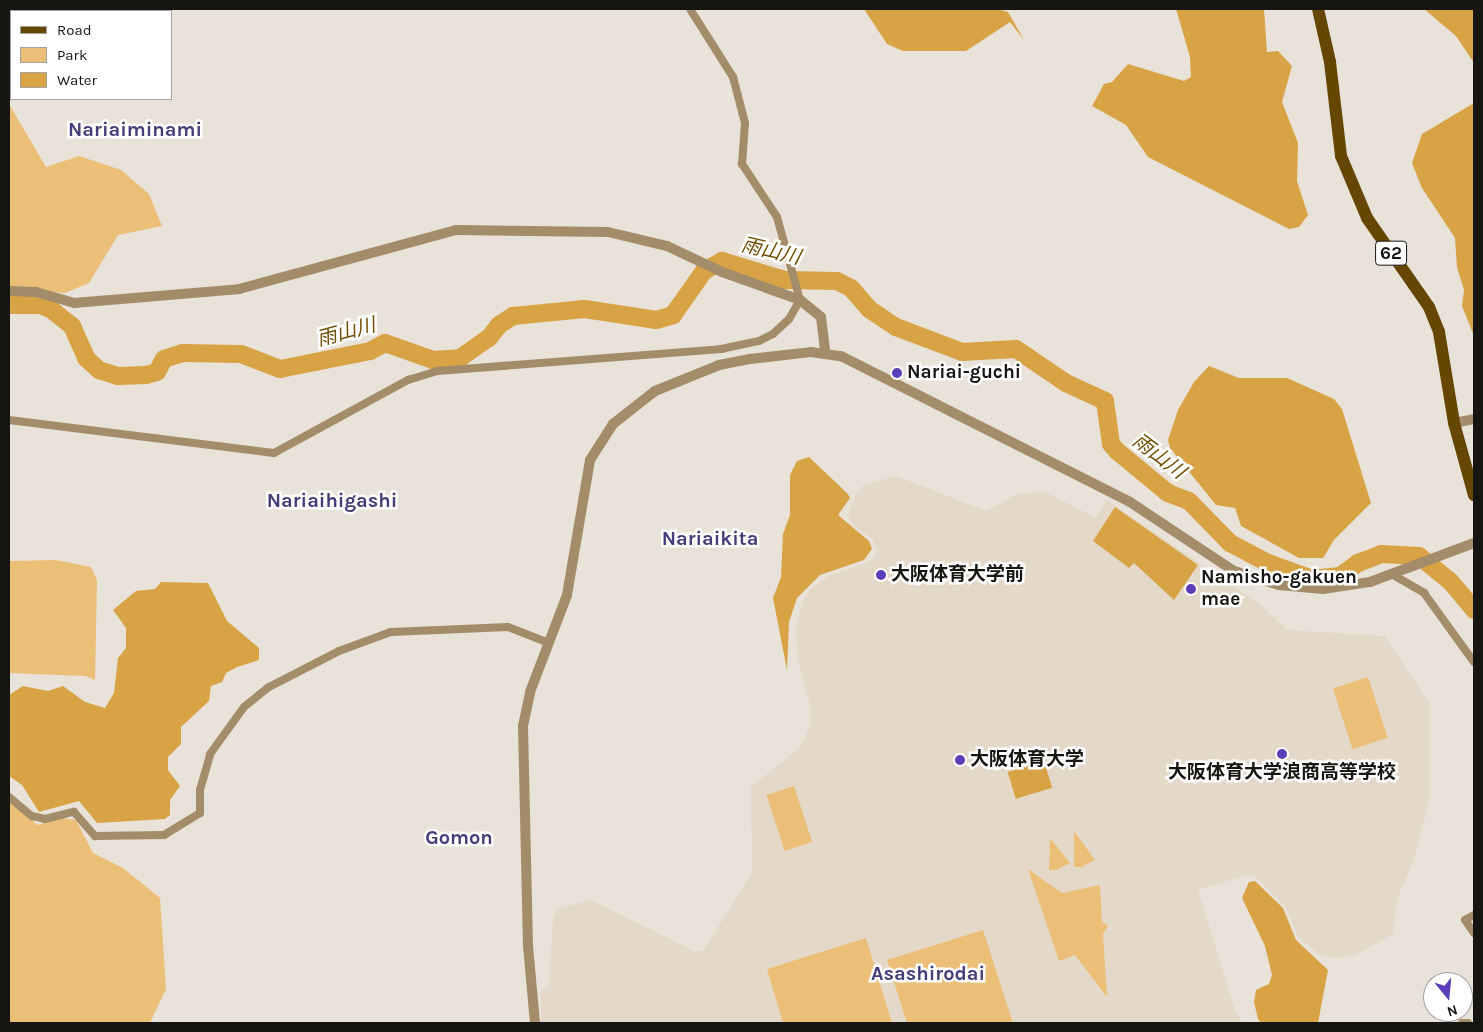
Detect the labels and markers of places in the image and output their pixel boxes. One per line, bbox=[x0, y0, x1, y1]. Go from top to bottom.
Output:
place label: Nariai-guchi bbox=[907, 362, 1021, 384]
marker: Nariai-guchi bbox=[891, 367, 903, 379]
place label: 大阪体育大学前 bbox=[891, 564, 1024, 586]
place label: Namisho-gakuen mae bbox=[1201, 567, 1357, 611]
marker: 大阪体育大学前 bbox=[875, 569, 887, 581]
marker: Namisho-gakuen mae bbox=[1185, 583, 1197, 595]
marker: 大阪体育大学浪商高等学校 bbox=[1276, 748, 1288, 760]
place label: 大阪体育大学 bbox=[970, 749, 1084, 771]
marker: 大阪体育大学 bbox=[954, 754, 966, 766]
place label: 大阪体育大学浪商高等学校 bbox=[1168, 762, 1396, 784]

